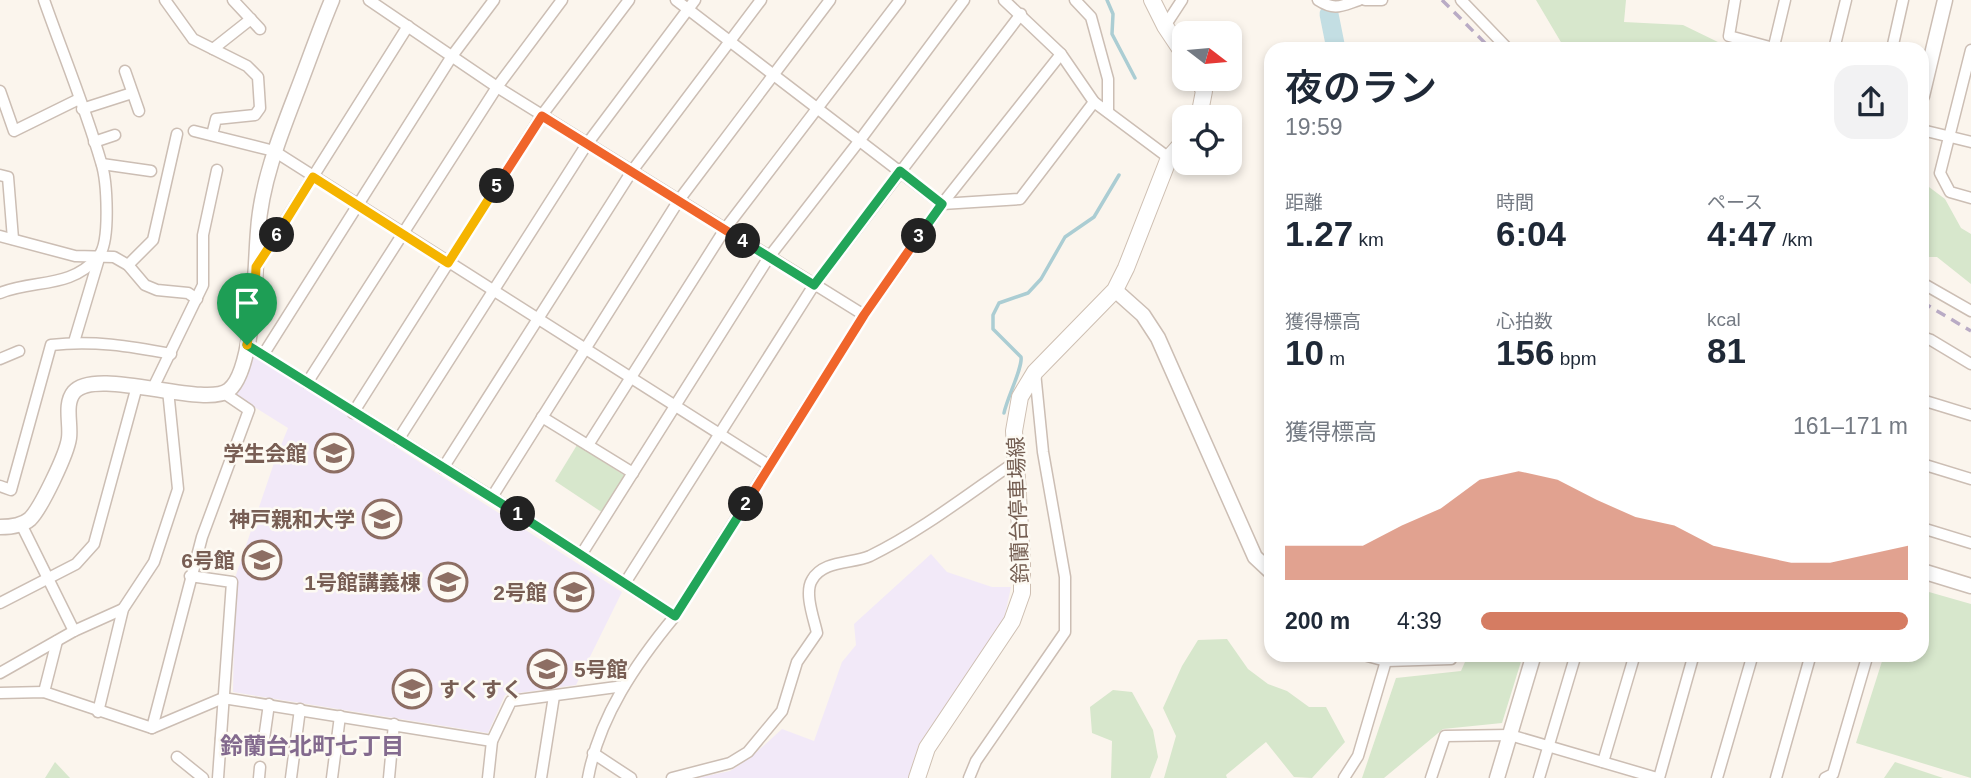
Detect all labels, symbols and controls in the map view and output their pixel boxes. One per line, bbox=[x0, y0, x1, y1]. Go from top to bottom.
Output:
north arrow bbox=[1172, 21, 1242, 91]
map controls bbox=[1172, 21, 1242, 175]
button: share bbox=[1834, 65, 1908, 139]
text: 夜のラン bbox=[1285, 67, 1437, 109]
button: locate bbox=[1172, 105, 1242, 175]
text: 19:59 bbox=[1285, 114, 1343, 140]
pin: 5 bbox=[480, 168, 514, 204]
text: 5 bbox=[491, 175, 502, 196]
text: 距離 bbox=[1285, 192, 1323, 213]
text: 時間 bbox=[1496, 192, 1534, 213]
text: ペース bbox=[1707, 192, 1763, 213]
text: 1.27 bbox=[1285, 214, 1353, 253]
text: 6:04 bbox=[1496, 214, 1566, 253]
text: 4:47 bbox=[1707, 214, 1777, 253]
pin: 6 bbox=[260, 218, 294, 252]
pin: 3 bbox=[902, 218, 936, 254]
text: 6 bbox=[271, 224, 282, 245]
pin: 4 bbox=[726, 224, 760, 258]
text: 3 bbox=[913, 225, 924, 246]
text: km bbox=[1353, 229, 1384, 250]
text: /km bbox=[1777, 229, 1813, 250]
text: 4 bbox=[737, 230, 748, 251]
pin bbox=[217, 273, 277, 345]
icon: arrive bbox=[228, 284, 266, 322]
text: kcal bbox=[1707, 309, 1741, 330]
text: 獲得標高 bbox=[1285, 311, 1361, 332]
text: 心拍数 bbox=[1496, 311, 1553, 332]
text: 81 bbox=[1707, 331, 1746, 370]
text: 10 bbox=[1285, 333, 1324, 372]
text: 156 bbox=[1496, 333, 1554, 372]
text: m bbox=[1324, 348, 1345, 369]
text: bpm bbox=[1554, 348, 1597, 369]
text: 161–171 m bbox=[1793, 413, 1908, 439]
text: 獲得標高 bbox=[1285, 419, 1377, 445]
school or university icon: 学生会館 bbox=[313, 432, 355, 474]
street label: 鈴蘭台停車場線 bbox=[1004, 436, 1032, 584]
place label: 学生会館 bbox=[223, 442, 307, 465]
pin: 2 bbox=[728, 486, 764, 522]
text: 2 bbox=[740, 493, 751, 514]
pin: 1 bbox=[500, 496, 536, 532]
school or university icon: 神戸親和大学 bbox=[361, 498, 403, 540]
text: 1 bbox=[512, 503, 523, 524]
place label: 神戸親和大学 bbox=[229, 508, 355, 531]
school or university icon: 6号館 bbox=[241, 539, 283, 581]
place label: 6号館 bbox=[181, 549, 235, 572]
school or university icon: 1号館講義棟 bbox=[427, 561, 469, 603]
place label: 1号館講義棟 bbox=[304, 571, 421, 594]
school or university icon: 2号館 bbox=[553, 571, 595, 613]
place label: 2号館 bbox=[493, 581, 547, 604]
text: 200 m bbox=[1285, 608, 1350, 634]
text: 4:39 bbox=[1397, 608, 1442, 634]
school or university icon: 5号館 bbox=[526, 648, 568, 690]
place label: 5号館 bbox=[574, 658, 628, 681]
school or university icon: すくすく bbox=[391, 668, 433, 710]
place label: すくすく bbox=[439, 678, 523, 701]
district label: 鈴蘭台北町七丁目 bbox=[220, 733, 404, 759]

